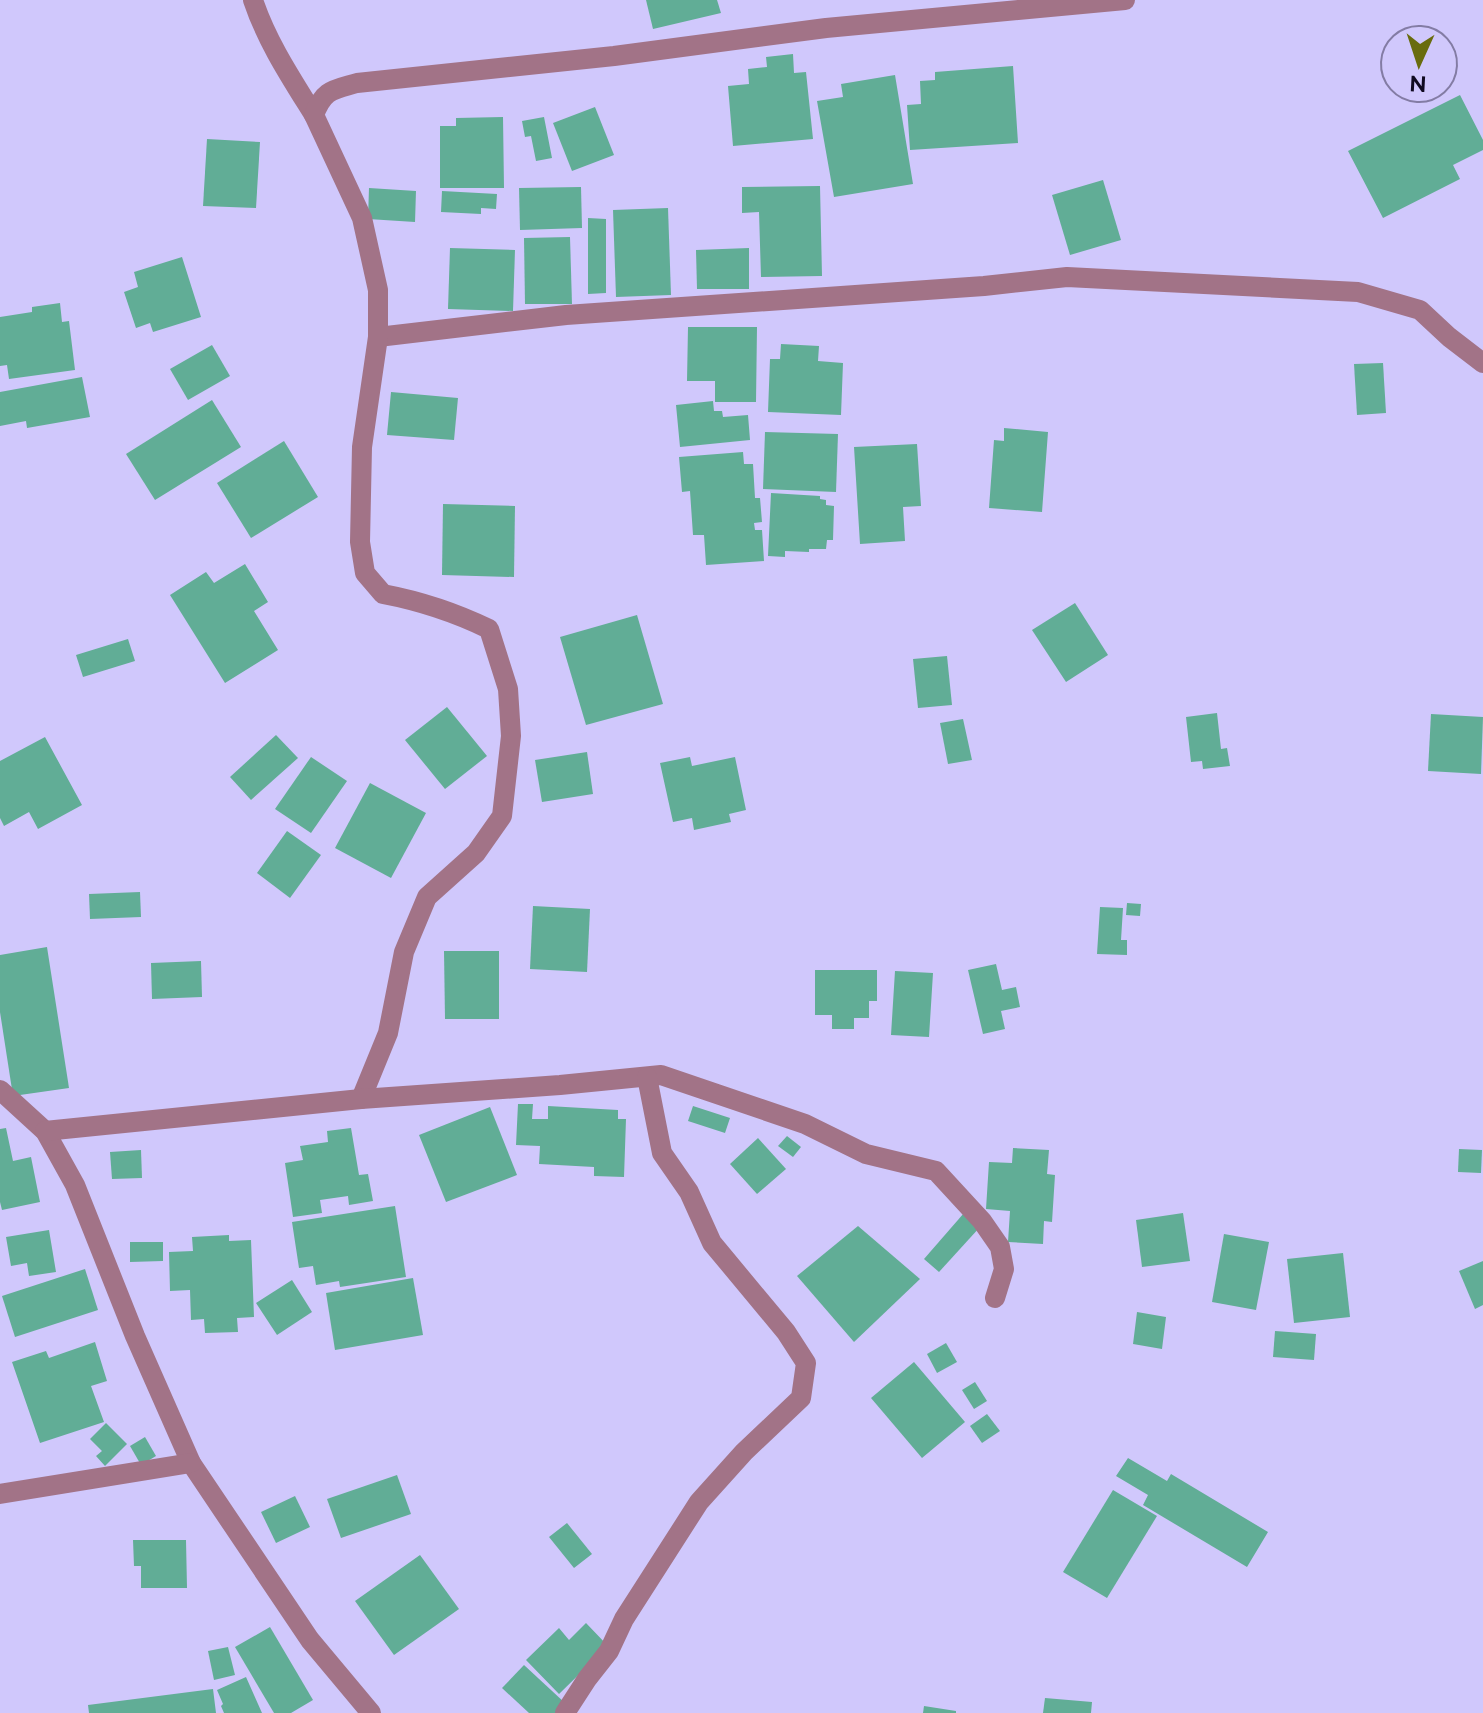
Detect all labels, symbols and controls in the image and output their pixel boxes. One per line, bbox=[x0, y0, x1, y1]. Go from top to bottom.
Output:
north arrow bbox=[1379, 24, 1459, 104]
text: N bbox=[1409, 71, 1427, 97]

